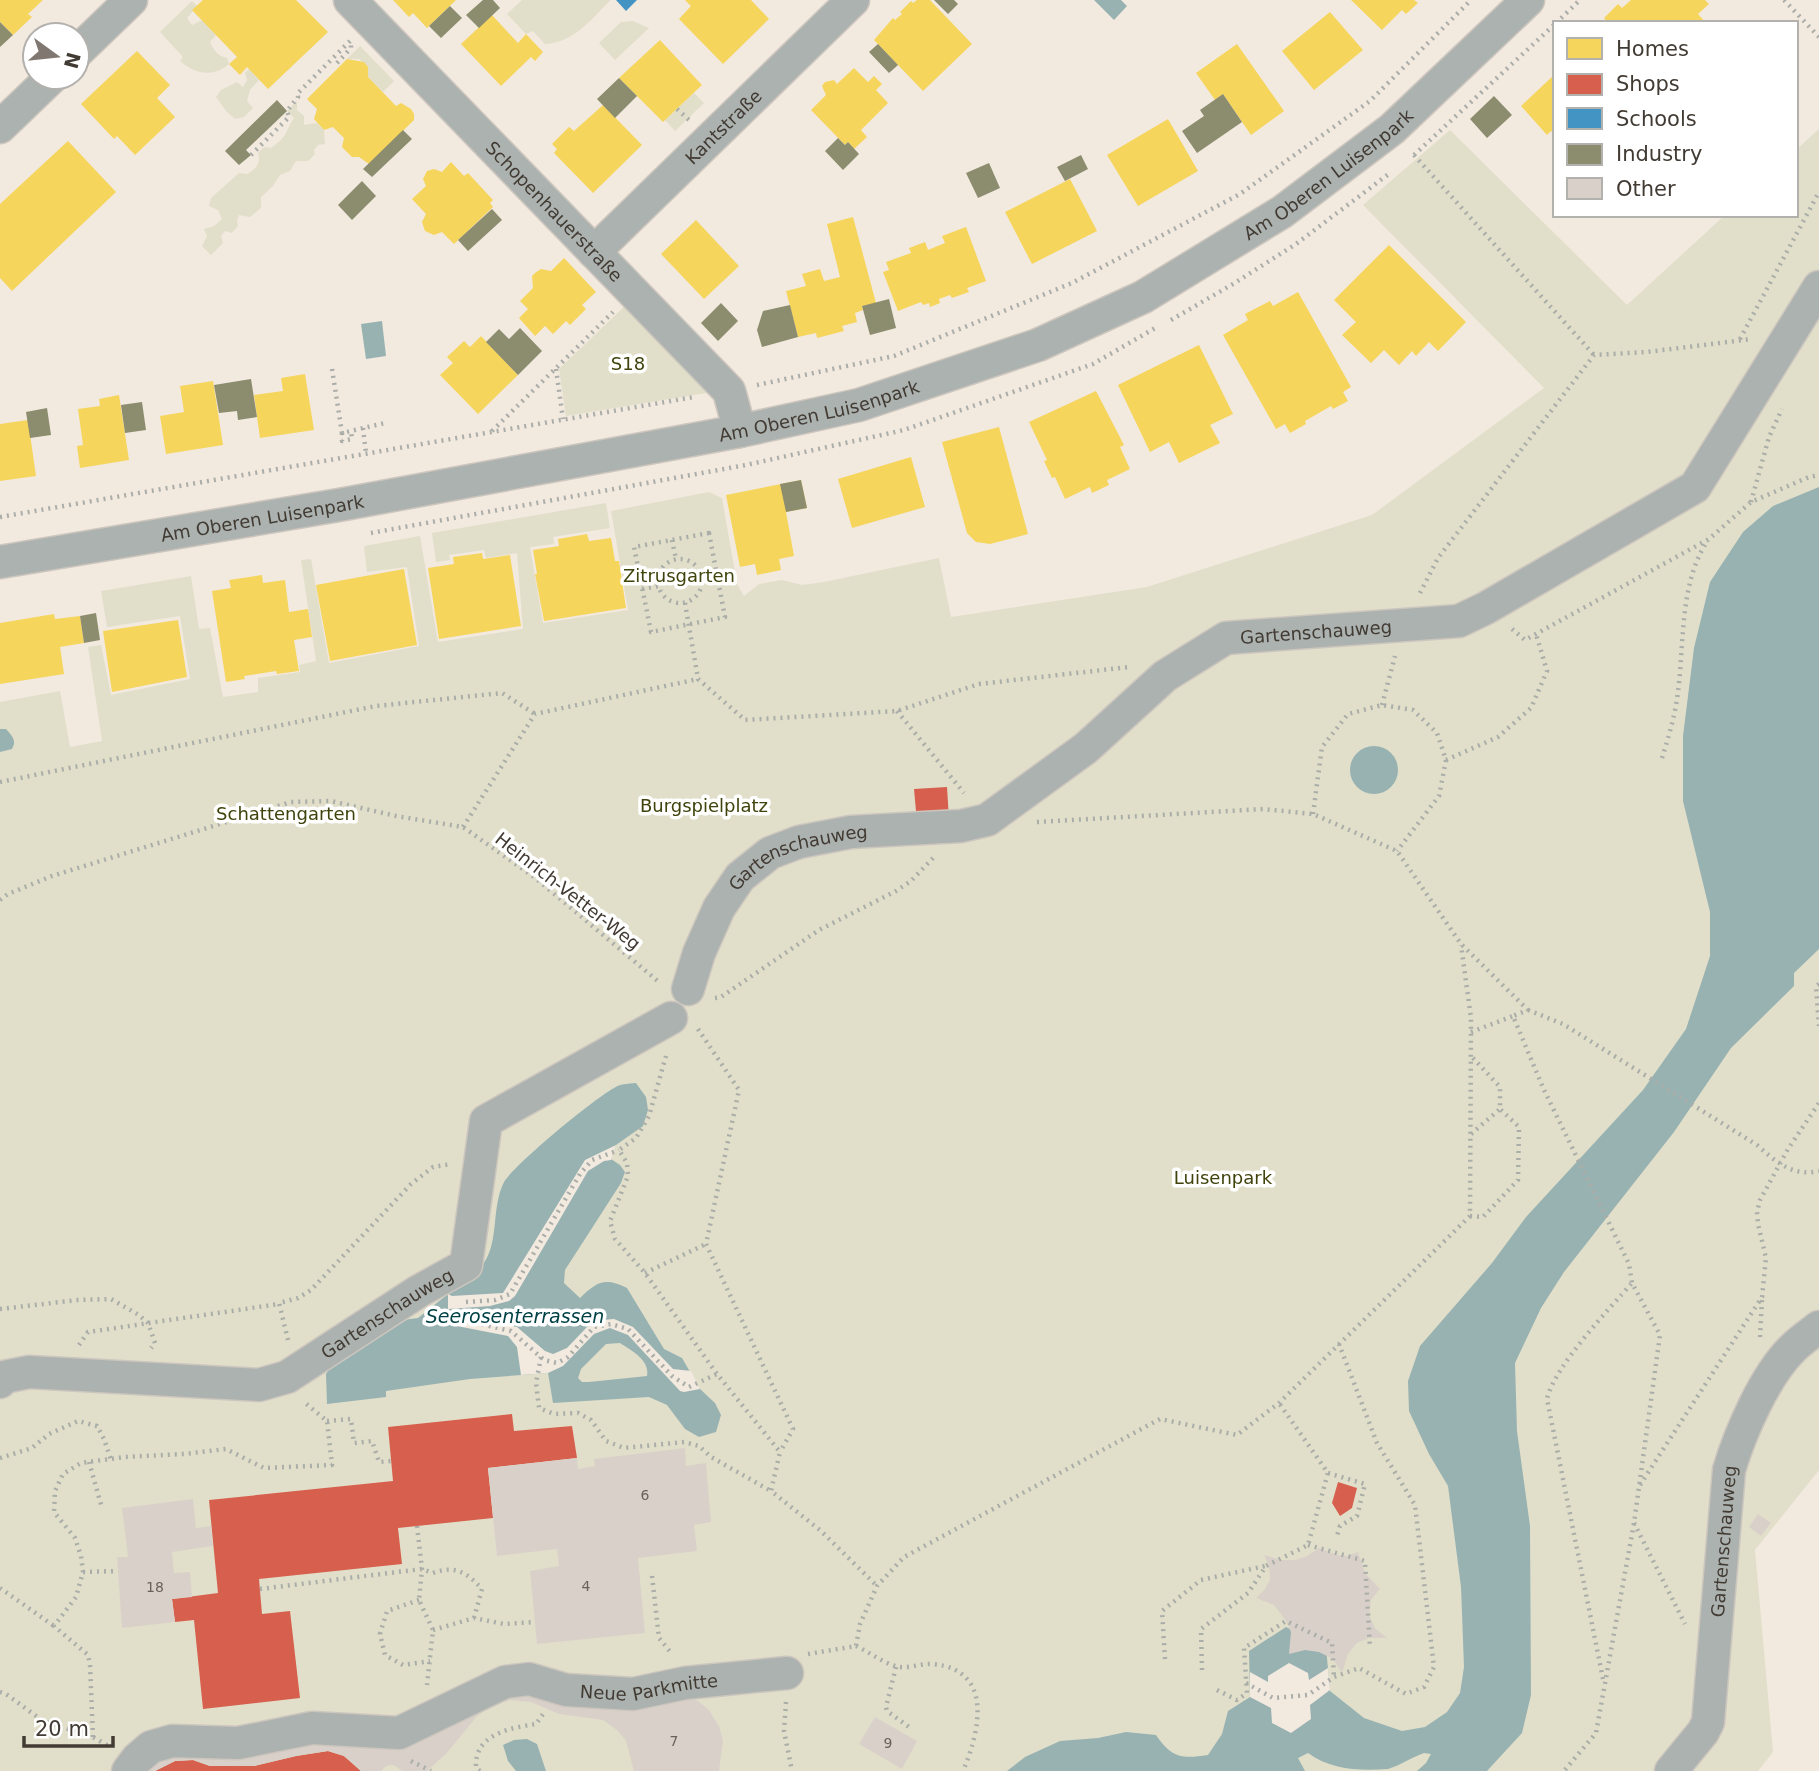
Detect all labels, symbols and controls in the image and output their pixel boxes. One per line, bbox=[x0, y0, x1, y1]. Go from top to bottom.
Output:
north arrow bbox=[21, 21, 91, 91]
legend bbox=[1553, 21, 1798, 217]
text: Homes bbox=[1616, 37, 1689, 61]
text: N bbox=[60, 50, 85, 71]
text: Shops bbox=[1616, 72, 1680, 96]
street label: Kantstraße bbox=[680, 85, 766, 168]
street label: Am Oberen Luisenpark bbox=[1239, 104, 1418, 244]
text: Schools bbox=[1616, 107, 1697, 131]
street label: Schopenhauerstraße bbox=[482, 137, 627, 286]
text: Industry bbox=[1616, 142, 1702, 166]
text: Other bbox=[1616, 177, 1676, 201]
park label: S18 bbox=[611, 353, 645, 374]
street label: Am Oberen Luisenpark bbox=[717, 375, 922, 445]
street label: Am Oberen Luisenpark bbox=[159, 490, 366, 545]
park label: Zitrusgarten bbox=[623, 565, 735, 586]
street label: Gartenschauweg bbox=[1239, 615, 1393, 647]
park label: Burgspielplatz bbox=[640, 795, 768, 816]
park label: Schattengarten bbox=[216, 803, 356, 824]
street label: Gartenschauweg bbox=[724, 821, 868, 894]
street label: Heinrich-Vetter-Weg bbox=[491, 828, 645, 954]
park label: Luisenpark bbox=[1174, 1167, 1273, 1188]
street label: Gartenschauweg bbox=[317, 1264, 457, 1363]
water label: Seerosenterrassen bbox=[426, 1305, 604, 1327]
street label: Gartenschauweg bbox=[1706, 1464, 1740, 1618]
house number: 6 bbox=[641, 1487, 650, 1503]
house number: 4 bbox=[582, 1578, 591, 1594]
house number: 18 bbox=[146, 1579, 164, 1595]
street label: Neue Parkmitte bbox=[579, 1669, 719, 1704]
scale bar bbox=[24, 1704, 114, 1748]
text: 20 m bbox=[35, 1717, 89, 1741]
house number: 7 bbox=[670, 1733, 678, 1749]
house number: 9 bbox=[884, 1735, 892, 1751]

